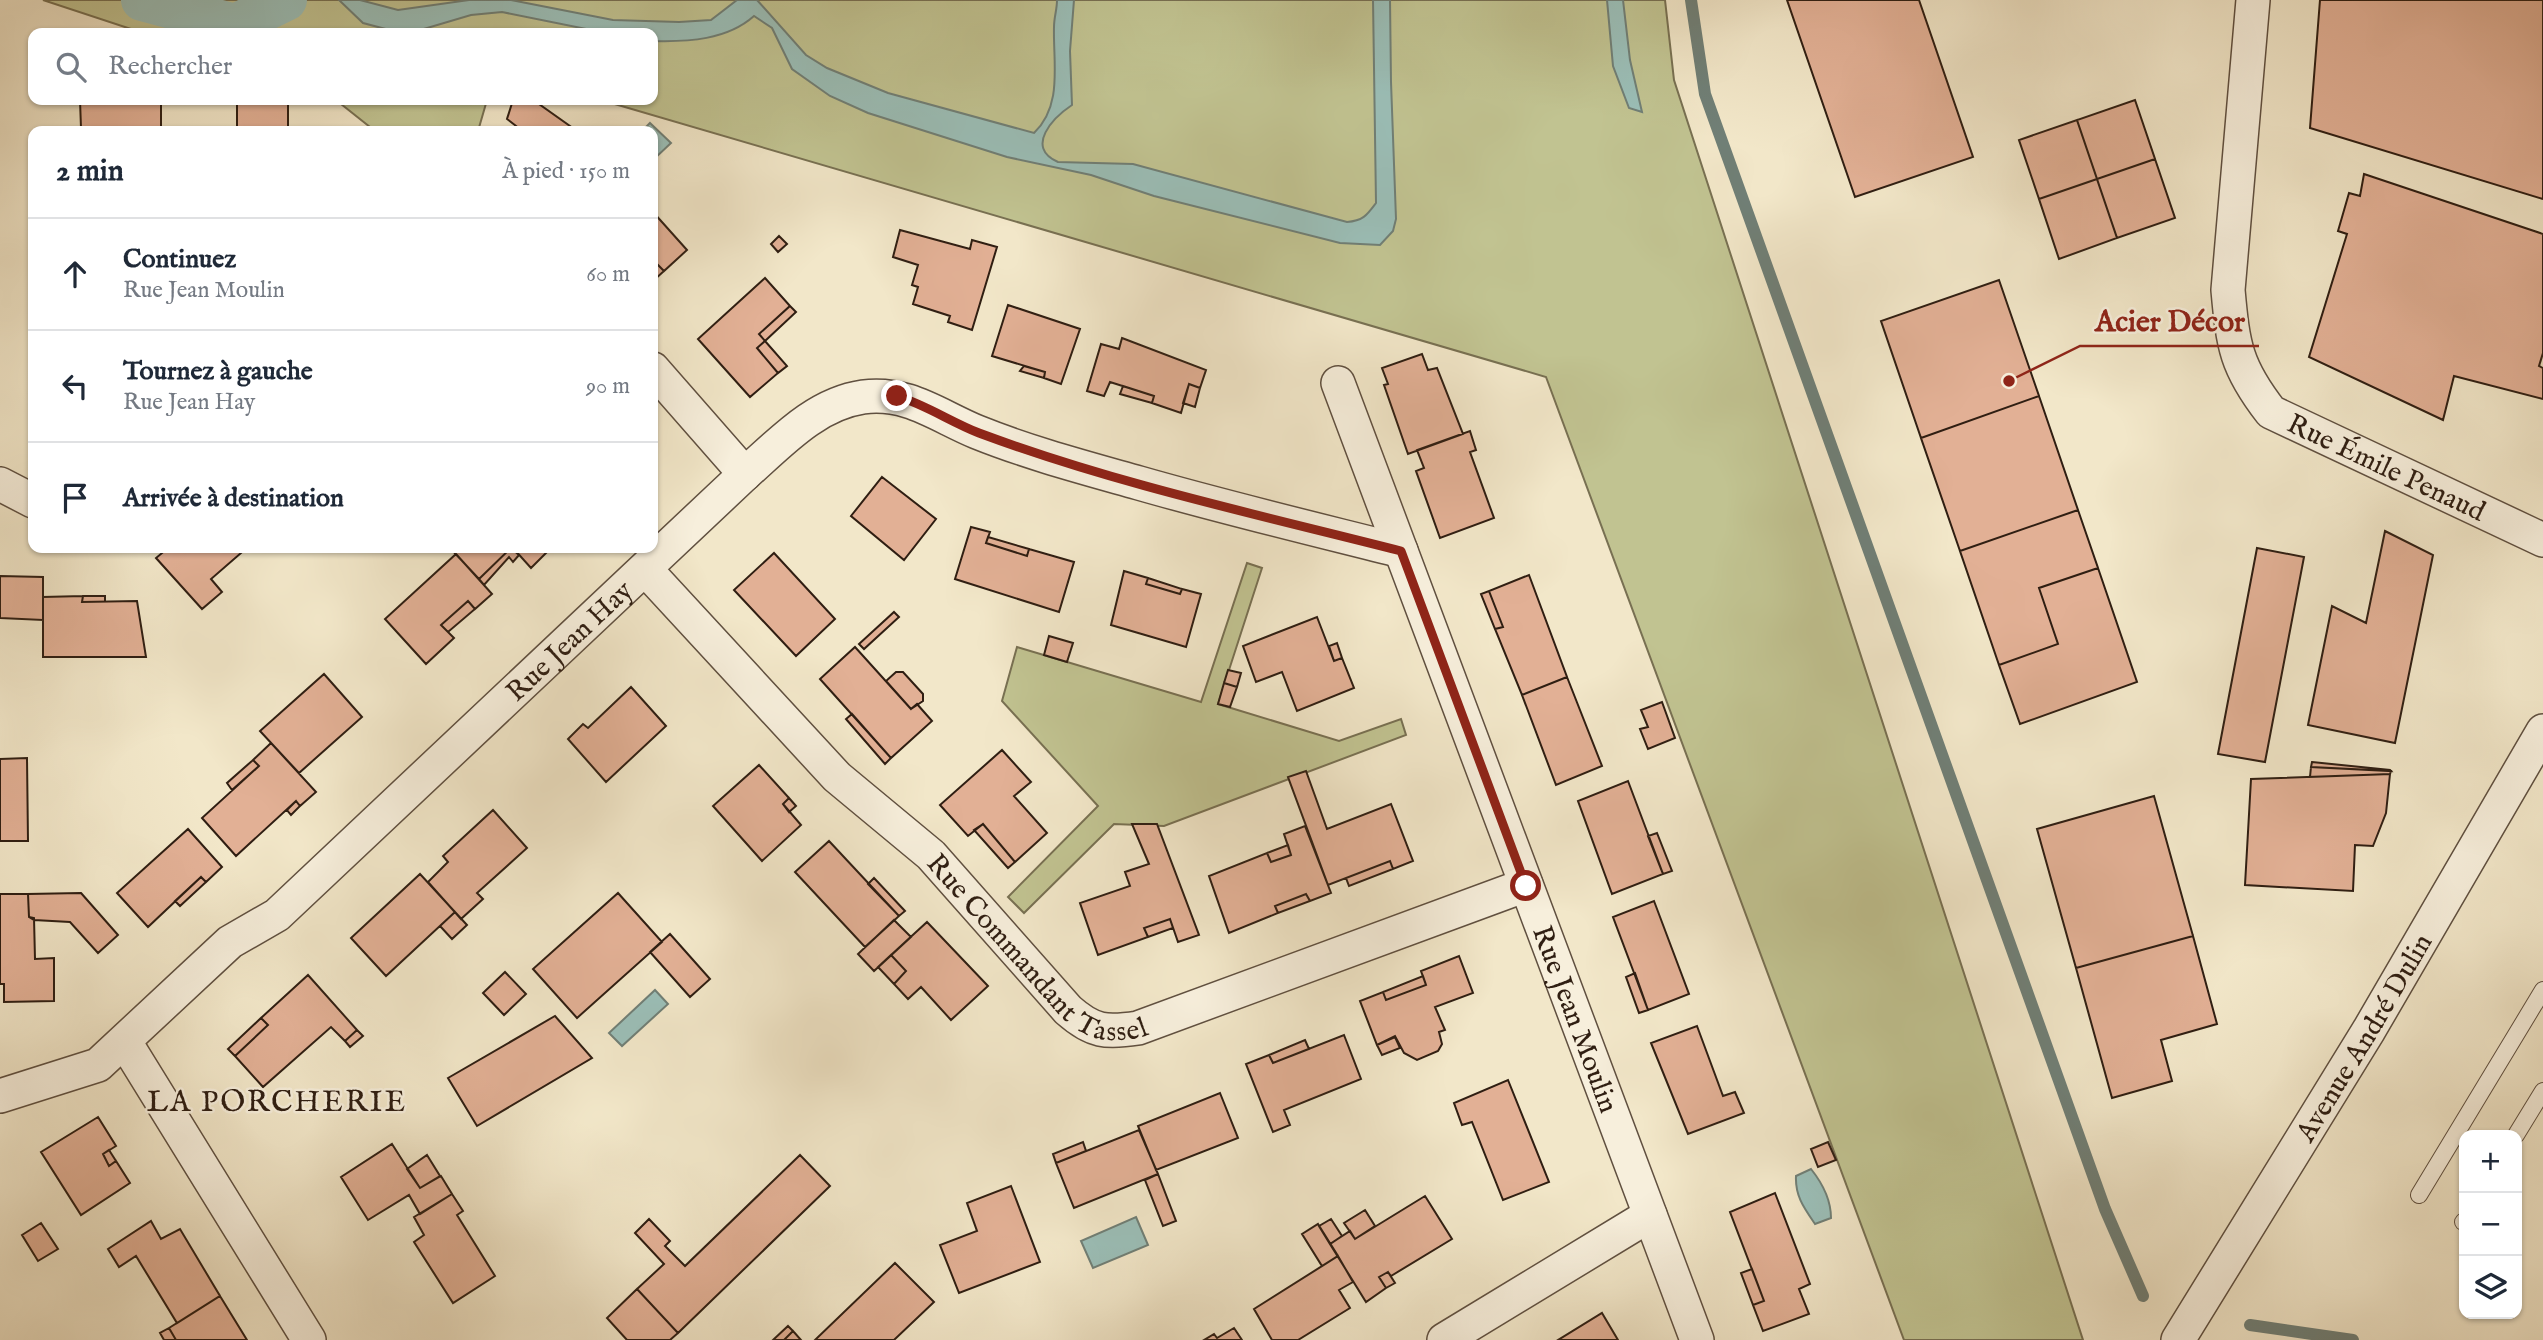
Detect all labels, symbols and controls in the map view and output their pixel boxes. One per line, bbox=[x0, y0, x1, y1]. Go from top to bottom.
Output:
search box bbox=[28, 28, 658, 105]
icon: search bbox=[52, 48, 90, 86]
text: Rechercher bbox=[108, 50, 232, 83]
text: 2 min bbox=[56, 153, 124, 191]
text: À pied · 150 m bbox=[502, 157, 630, 186]
text: Continuez bbox=[123, 243, 236, 276]
icon: ahead bbox=[56, 255, 94, 293]
text: 60 m bbox=[586, 260, 630, 289]
text: Rue Jean Moulin bbox=[123, 276, 285, 305]
callout: Acier Décor bbox=[2080, 295, 2259, 346]
text: Acier Décor bbox=[2094, 304, 2246, 342]
text: Tournez à gauche bbox=[123, 355, 313, 388]
icon: left bbox=[56, 367, 94, 405]
text: 90 m bbox=[586, 372, 630, 401]
route end bbox=[881, 380, 912, 411]
text: Rue Jean Hay bbox=[123, 388, 255, 417]
street label: Rue Émile Penaud bbox=[2281, 407, 2490, 530]
icon: arrive bbox=[56, 479, 94, 517]
text: Arrivée à destination bbox=[123, 482, 344, 515]
street label: Rue Jean Hay bbox=[500, 574, 641, 710]
street label: Rue Commandant Tassel bbox=[918, 847, 1153, 1051]
route start bbox=[1510, 870, 1541, 901]
street label: Rue Jean Moulin bbox=[1523, 921, 1625, 1118]
street label: Avenue André Dulin bbox=[2289, 928, 2441, 1150]
district label: LA PORCHERIE bbox=[147, 1084, 407, 1122]
map controls bbox=[2459, 1130, 2522, 1319]
button: + bbox=[2459, 1130, 2522, 1193]
button: − bbox=[2459, 1193, 2522, 1256]
button: layers bbox=[2459, 1256, 2522, 1319]

